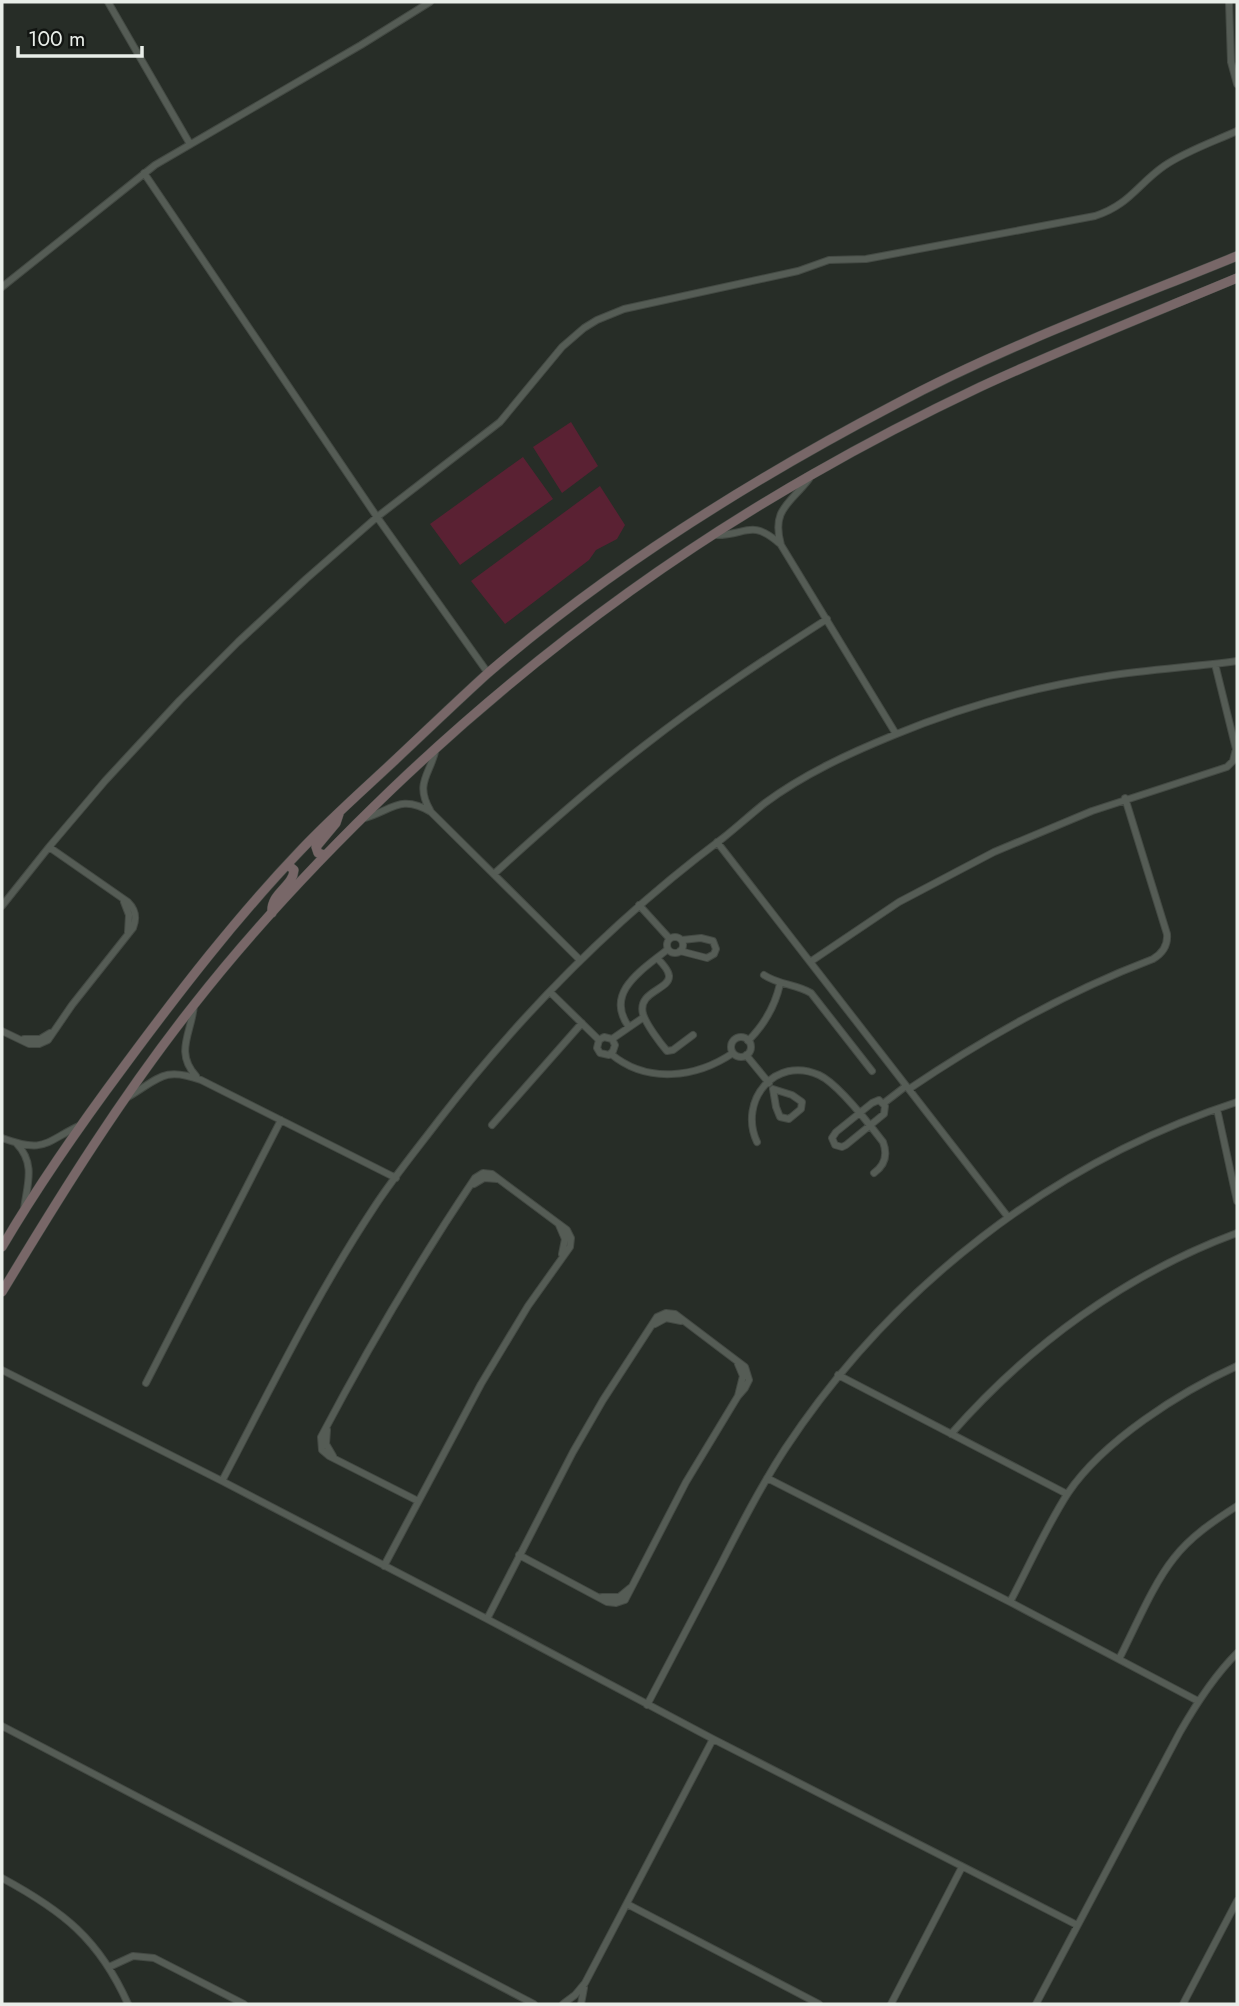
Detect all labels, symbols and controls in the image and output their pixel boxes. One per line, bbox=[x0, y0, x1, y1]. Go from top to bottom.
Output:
scale bar bbox=[18, 14, 142, 58]
text: 100 m bbox=[28, 24, 85, 54]

